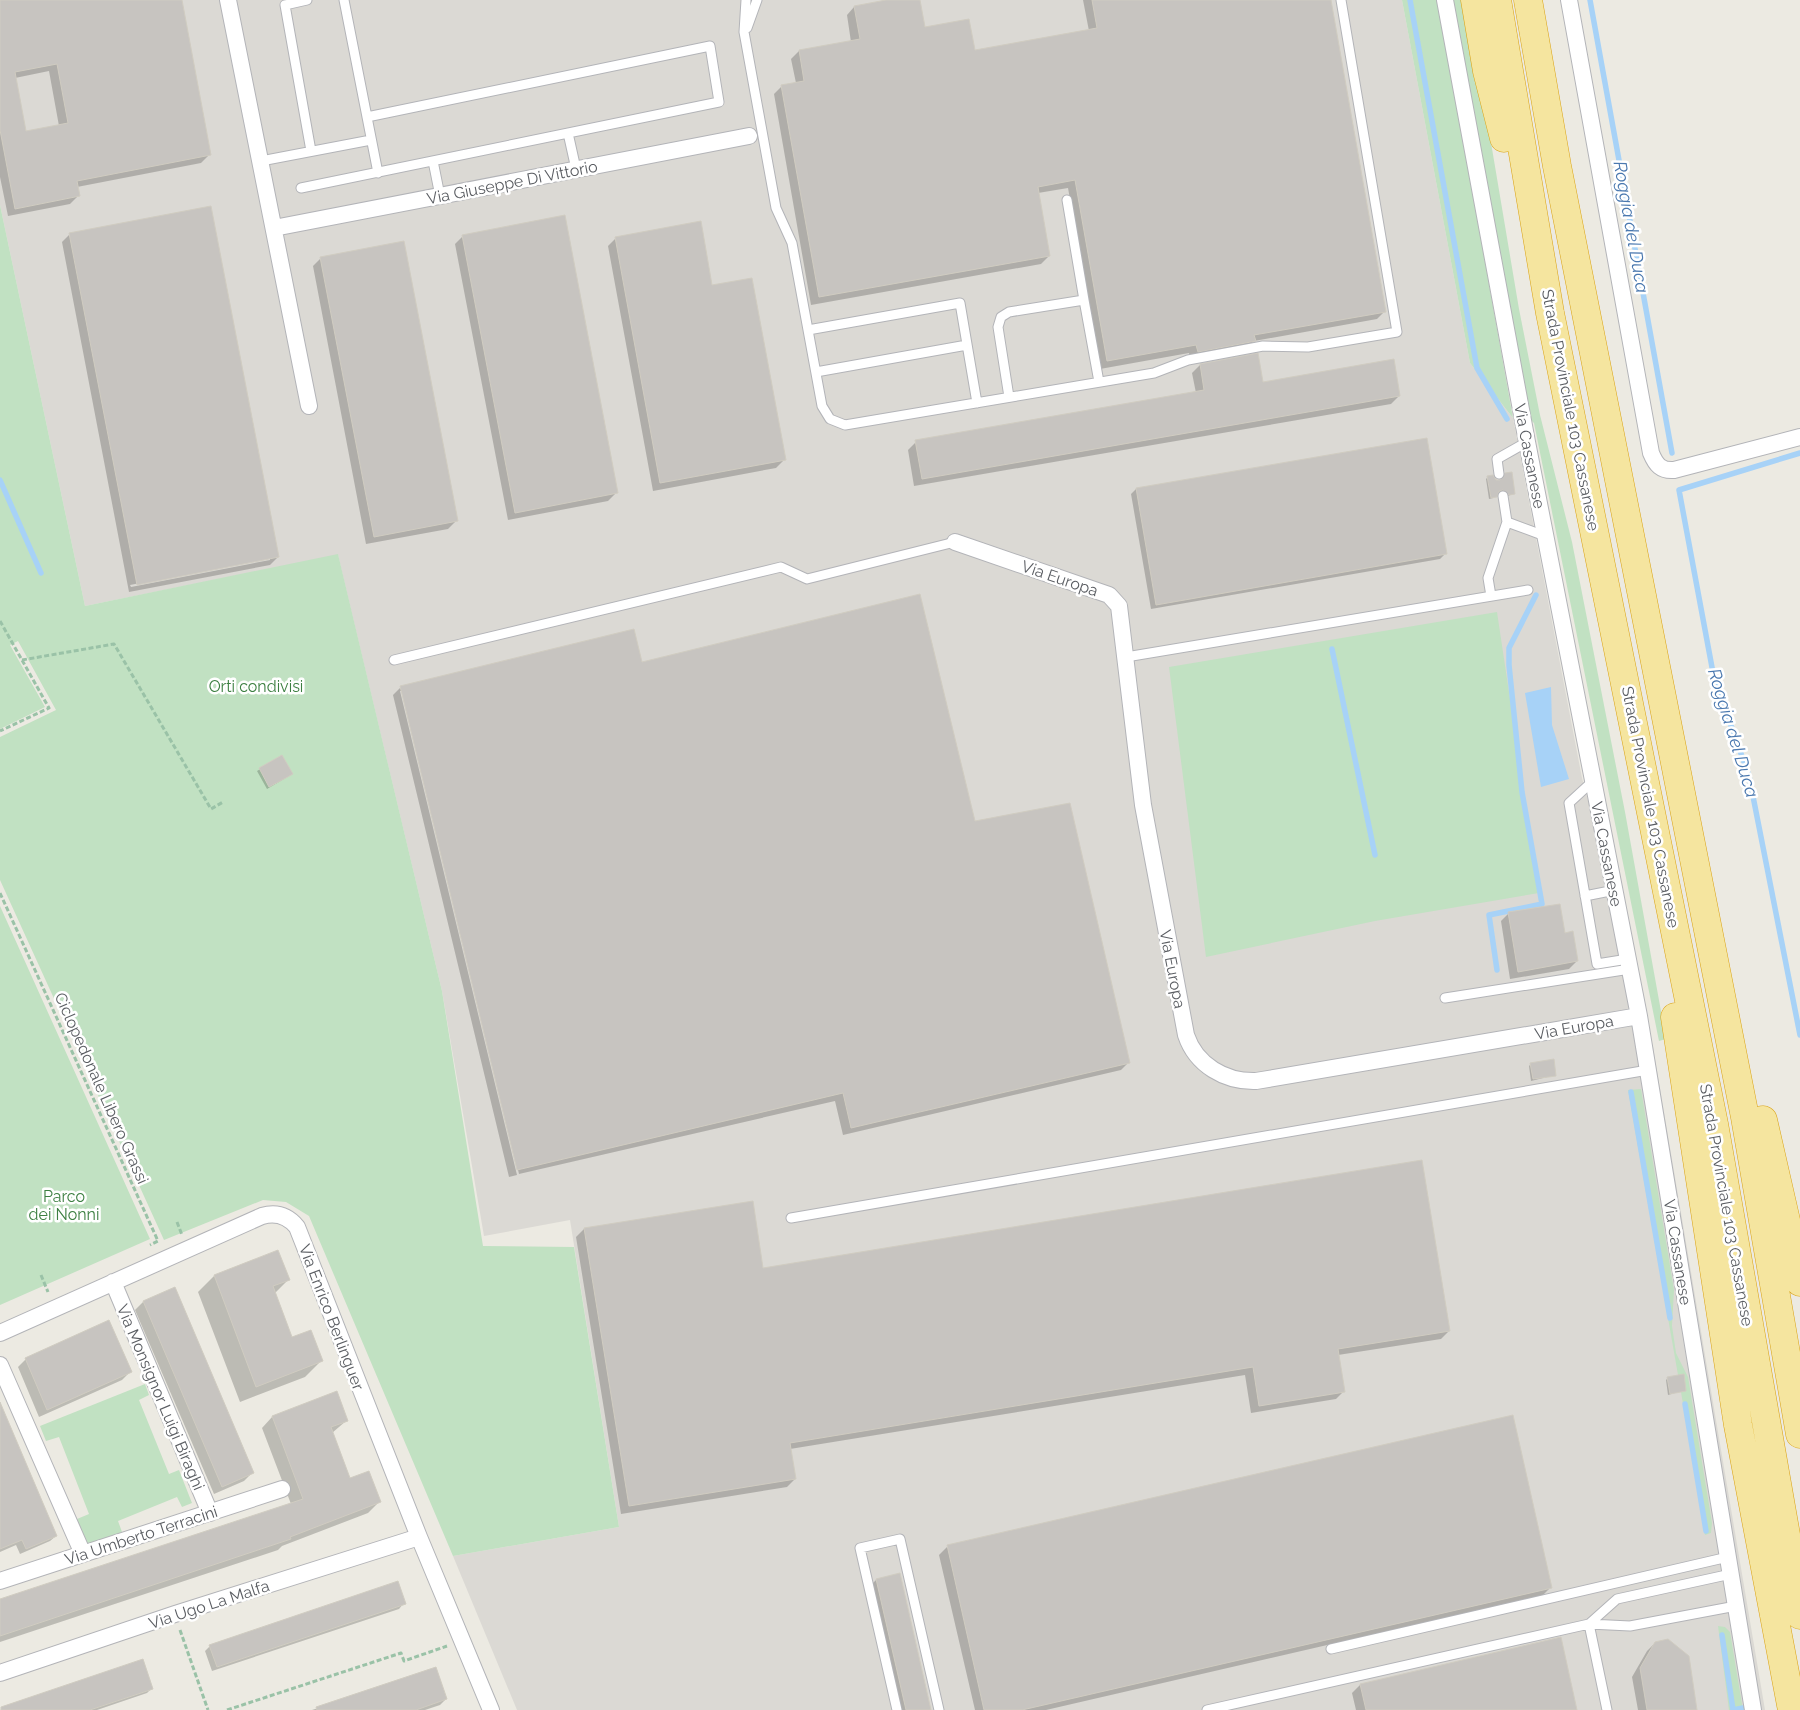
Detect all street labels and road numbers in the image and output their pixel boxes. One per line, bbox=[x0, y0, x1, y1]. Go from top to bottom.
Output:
street label: Via Giuseppe Di Vittorio bbox=[425, 157, 599, 208]
street label: Strada Provinciale 103 Cassanese bbox=[1538, 288, 1603, 532]
street label: Via Cassanese bbox=[1510, 402, 1549, 510]
street label: Via Europa bbox=[1019, 557, 1101, 600]
street label: Strada Provinciale 103 Cassanese bbox=[1618, 685, 1683, 929]
street label: Via Cassanese bbox=[1587, 800, 1626, 908]
street label: Via Europa bbox=[1156, 928, 1189, 1010]
street label: Ciclopedonale Libero Grassi bbox=[51, 990, 152, 1187]
street label: Via Europa bbox=[1533, 1011, 1615, 1044]
street label: Strada Provinciale 103 Cassanese bbox=[1696, 1082, 1757, 1328]
street label: Via Cassanese bbox=[1660, 1198, 1695, 1306]
street label: Via Enrico Berlinguer bbox=[295, 1242, 368, 1393]
street label: Via Monsignor Luigi Biraghi bbox=[113, 1301, 208, 1493]
street label: Via Umberto Terracini bbox=[62, 1502, 220, 1569]
street label: Via Ugo La Malfa bbox=[146, 1576, 272, 1633]

